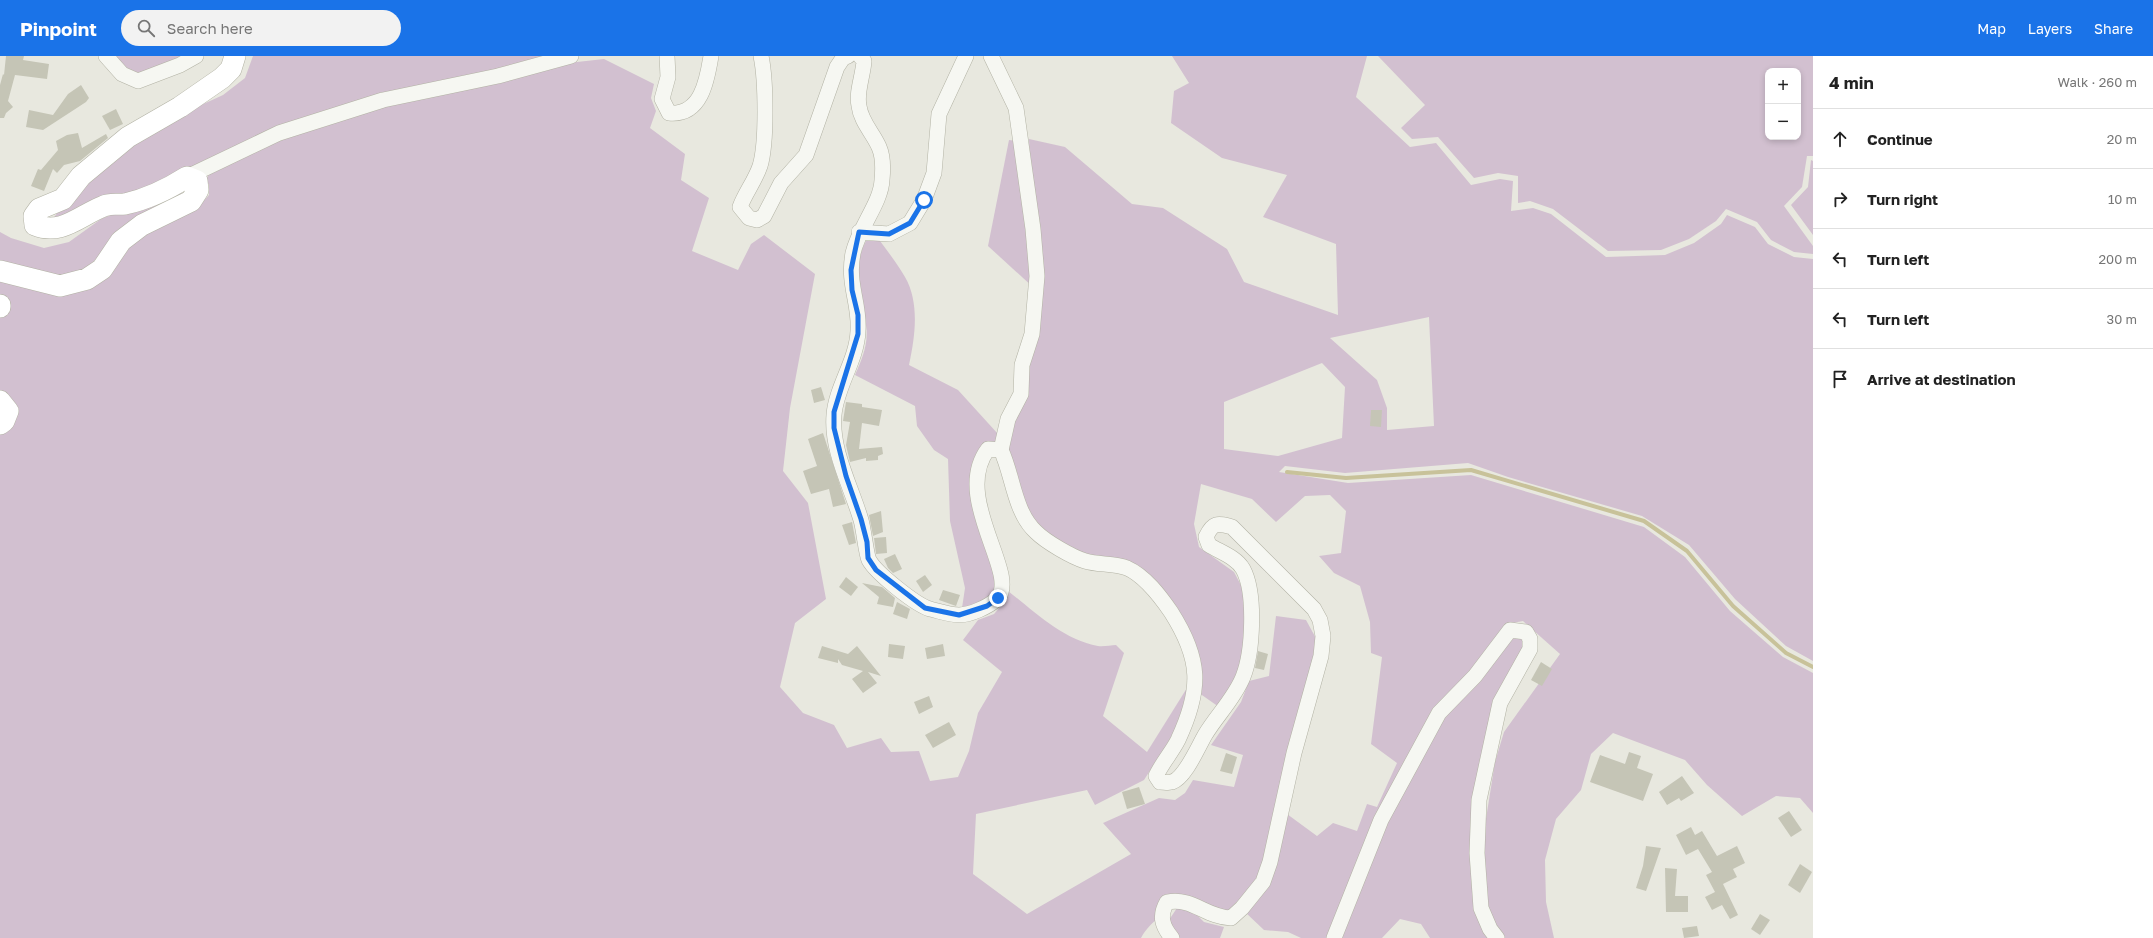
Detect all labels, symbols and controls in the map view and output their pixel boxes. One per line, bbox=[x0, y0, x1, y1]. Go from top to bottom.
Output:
search box bbox=[121, 10, 401, 46]
text: Pinpoint bbox=[20, 17, 97, 40]
icon: search bbox=[135, 17, 157, 39]
text: Search here bbox=[167, 19, 253, 37]
text: Map bbox=[1977, 20, 2006, 37]
text: Layers bbox=[2028, 20, 2072, 37]
text: Share bbox=[2094, 20, 2133, 37]
map controls bbox=[1765, 68, 1801, 140]
button: + bbox=[1765, 68, 1801, 104]
text: 4 min bbox=[1829, 72, 1874, 93]
text: Walk · 260 m bbox=[2058, 74, 2137, 90]
button: − bbox=[1765, 104, 1801, 140]
icon: ahead bbox=[1829, 128, 1851, 150]
text: Continue bbox=[1867, 130, 1933, 148]
text: 20 m bbox=[2107, 131, 2137, 147]
icon: right bbox=[1829, 188, 1851, 210]
text: Turn right bbox=[1867, 190, 1938, 208]
route start bbox=[915, 191, 933, 209]
text: 10 m bbox=[2108, 191, 2137, 207]
icon: left bbox=[1829, 248, 1851, 270]
text: Turn left bbox=[1867, 250, 1929, 268]
text: 200 m bbox=[2099, 251, 2137, 267]
icon: left bbox=[1829, 308, 1851, 330]
text: Turn left bbox=[1867, 310, 1929, 328]
text: 30 m bbox=[2107, 311, 2137, 327]
icon: arrive bbox=[1829, 368, 1851, 390]
text: Arrive at destination bbox=[1867, 370, 2016, 388]
route end bbox=[989, 589, 1007, 607]

